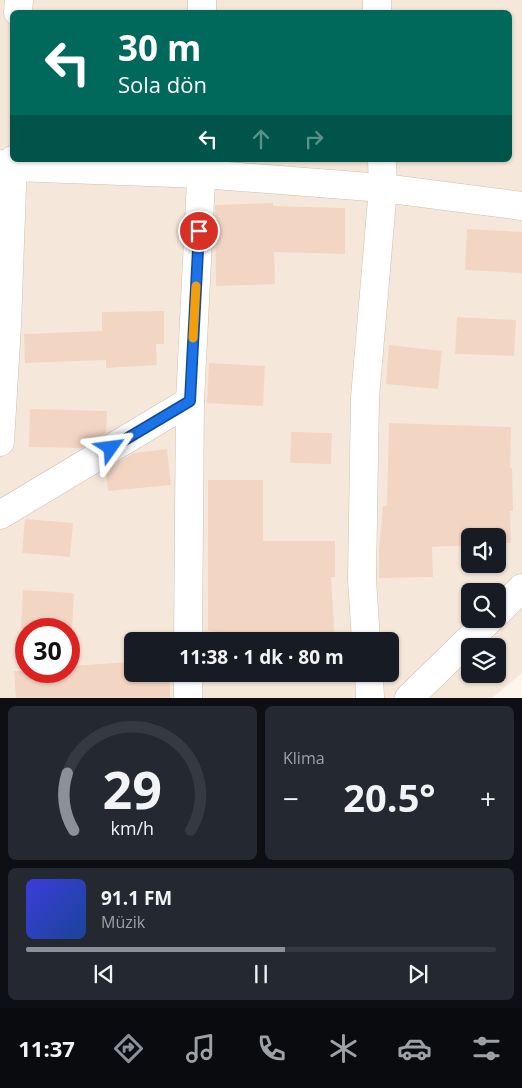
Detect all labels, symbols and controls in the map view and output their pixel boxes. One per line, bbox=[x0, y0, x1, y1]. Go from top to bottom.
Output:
text: 30 m bbox=[118, 24, 201, 71]
icon: left bbox=[35, 30, 100, 95]
text: Sola dön bbox=[118, 69, 207, 99]
icon: left bbox=[194, 125, 222, 153]
icon: ahead bbox=[247, 125, 275, 153]
icon: right bbox=[300, 125, 328, 153]
pin bbox=[178, 210, 220, 252]
icon: arrive bbox=[185, 217, 213, 245]
position arrow bbox=[84, 421, 136, 473]
map controls bbox=[461, 528, 506, 683]
button: sound bbox=[461, 528, 506, 573]
button: search bbox=[461, 583, 506, 628]
speed limit sign: 30 bbox=[15, 618, 80, 683]
button: layers bbox=[461, 638, 506, 683]
text: 11:38 · 1 dk · 80 m bbox=[179, 644, 344, 670]
text: Klima bbox=[283, 747, 325, 769]
text: 29 bbox=[103, 753, 162, 824]
text: 20.5° bbox=[343, 771, 436, 823]
text: − bbox=[283, 779, 299, 817]
text: + bbox=[480, 779, 496, 817]
text: km/h bbox=[111, 816, 154, 840]
text: 91.1 FM bbox=[101, 885, 172, 911]
text: Müzik bbox=[101, 911, 145, 933]
icon: previous bbox=[90, 960, 118, 988]
icon: pause bbox=[247, 960, 275, 988]
icon: next bbox=[404, 960, 432, 988]
icon: directions bbox=[111, 1031, 146, 1066]
icon: music bbox=[183, 1031, 218, 1066]
icon: phone bbox=[254, 1031, 289, 1066]
icon: climate bbox=[326, 1031, 361, 1066]
icon: car bbox=[397, 1031, 432, 1066]
icon: filters bbox=[469, 1031, 504, 1066]
text: 11:37 bbox=[18, 1033, 75, 1063]

